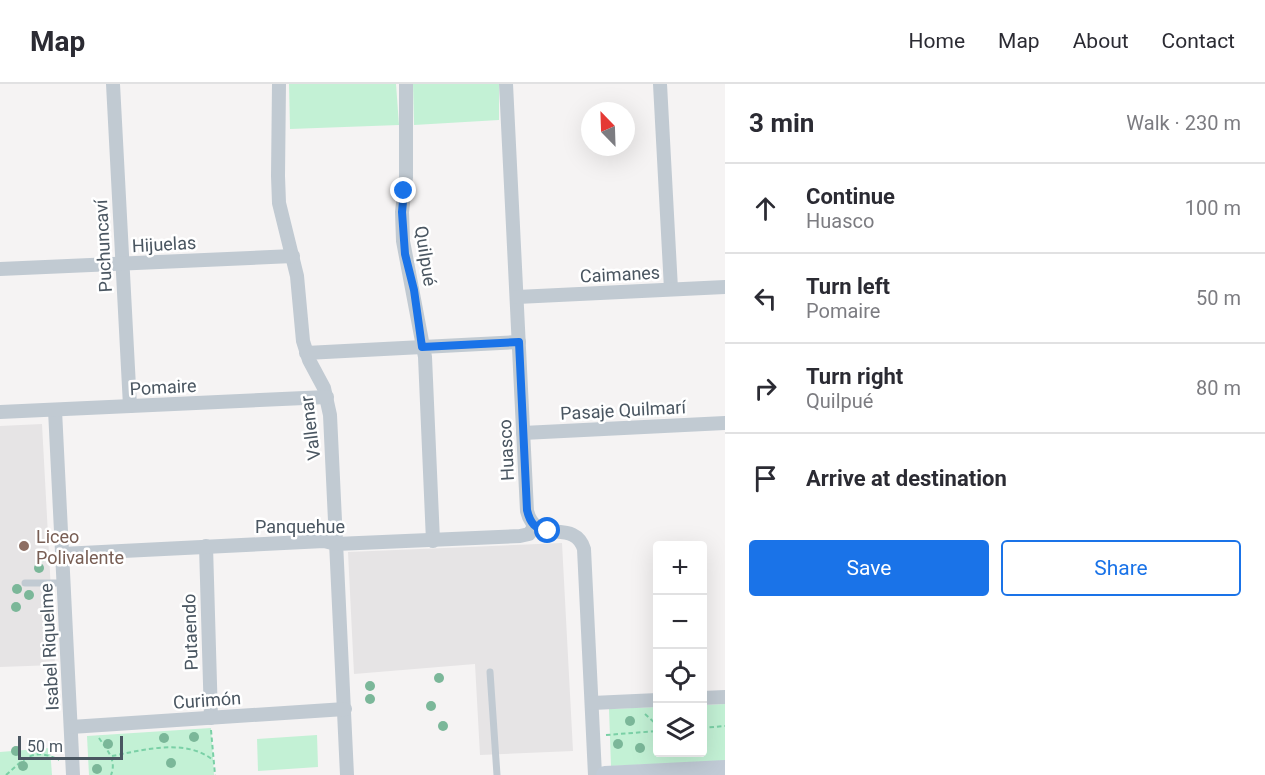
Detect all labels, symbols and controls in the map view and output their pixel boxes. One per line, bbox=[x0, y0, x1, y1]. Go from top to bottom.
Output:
text: Map bbox=[30, 25, 85, 58]
text: Home bbox=[909, 29, 965, 53]
text: Map bbox=[998, 29, 1040, 53]
text: About bbox=[1073, 29, 1129, 53]
text: Contact bbox=[1162, 29, 1235, 53]
north arrow bbox=[581, 102, 635, 156]
text: 3 min bbox=[749, 108, 814, 138]
text: Walk · 230 m bbox=[1126, 111, 1241, 135]
route end bbox=[390, 177, 416, 203]
text: Continue bbox=[806, 184, 895, 209]
icon: ahead bbox=[749, 192, 782, 225]
text: 100 m bbox=[1185, 196, 1241, 220]
street label: Puchuncaví bbox=[90, 199, 116, 293]
text: Huasco bbox=[806, 209, 874, 233]
street label: Quilpué bbox=[411, 224, 441, 288]
street label: Hijuelas bbox=[131, 232, 197, 256]
street label: Caimanes bbox=[579, 261, 661, 287]
text: Turn left bbox=[806, 274, 890, 299]
icon: left bbox=[749, 282, 782, 315]
text: 50 m bbox=[1196, 286, 1241, 310]
text: Pomaire bbox=[806, 299, 880, 323]
text: Turn right bbox=[806, 364, 903, 389]
icon: right bbox=[749, 372, 782, 405]
street label: Pomaire bbox=[129, 375, 197, 399]
text: 80 m bbox=[1196, 376, 1241, 400]
text: Quilpué bbox=[806, 389, 873, 413]
street label: Vallenar bbox=[296, 394, 324, 462]
street label: Pasaje Quilmarí bbox=[560, 396, 687, 424]
street label: Huasco bbox=[494, 419, 518, 481]
icon: arrive bbox=[749, 462, 782, 495]
text: Arrive at destination bbox=[806, 466, 1007, 491]
street label: Panquehue bbox=[255, 516, 345, 537]
route start bbox=[534, 517, 560, 543]
place label: Liceo Polivalente bbox=[36, 526, 124, 568]
marker: Liceo Polivalente bbox=[17, 539, 31, 553]
button: Save bbox=[749, 540, 989, 596]
button: Share bbox=[1001, 540, 1241, 596]
map controls bbox=[653, 541, 707, 757]
button: + bbox=[653, 541, 707, 595]
street label: Isabel Riquelme bbox=[35, 583, 63, 711]
street label: Putaendo bbox=[178, 593, 202, 671]
button: − bbox=[653, 595, 707, 649]
button: locate bbox=[653, 649, 707, 703]
street label: Curimón bbox=[172, 687, 242, 713]
button: layers bbox=[653, 703, 707, 757]
scale bar bbox=[18, 733, 123, 760]
text: 50 m bbox=[27, 737, 63, 756]

